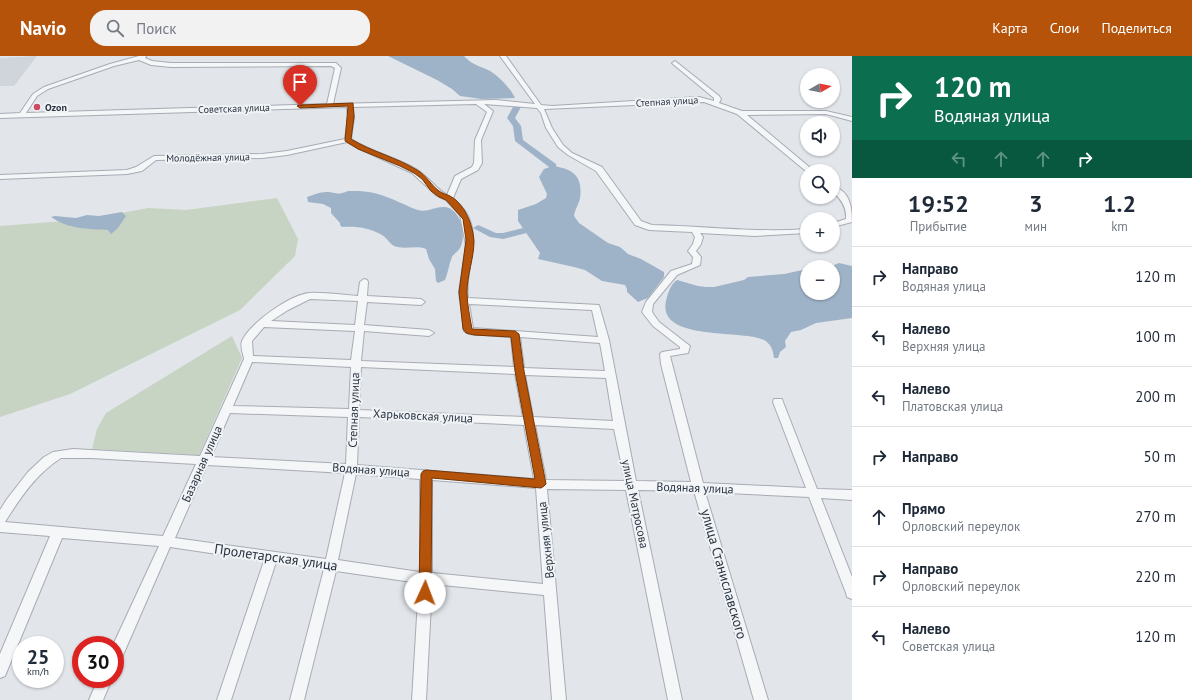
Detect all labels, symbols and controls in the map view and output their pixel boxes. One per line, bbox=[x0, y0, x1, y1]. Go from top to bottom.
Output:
search box bbox=[90, 10, 370, 46]
text: Navio bbox=[20, 16, 66, 40]
icon: search bbox=[104, 17, 126, 39]
text: Поиск bbox=[136, 19, 176, 38]
text: Карта bbox=[992, 19, 1028, 37]
text: Слои bbox=[1050, 19, 1079, 37]
text: Поделиться bbox=[1101, 19, 1172, 37]
pin bbox=[283, 65, 317, 106]
north arrow bbox=[800, 68, 840, 108]
map controls bbox=[800, 68, 840, 300]
text: 120 m bbox=[934, 68, 1011, 105]
icon: arrive bbox=[289, 71, 311, 93]
icon: right bbox=[868, 72, 920, 124]
street label: Степная улица bbox=[635, 93, 699, 110]
place label: Ozon bbox=[45, 101, 67, 114]
street label: Советская улица bbox=[198, 101, 270, 116]
marker: Ozon bbox=[32, 102, 42, 112]
text: Водяная улица bbox=[934, 104, 1050, 127]
button: sound bbox=[800, 116, 840, 156]
icon: left bbox=[948, 148, 970, 170]
icon: ahead bbox=[990, 148, 1012, 170]
icon: ahead bbox=[1032, 148, 1054, 170]
icon: right bbox=[1074, 148, 1096, 170]
street label: Молодёжная улица bbox=[166, 150, 250, 165]
button: search bbox=[800, 164, 840, 204]
text: 19:52 bbox=[908, 188, 969, 219]
text: 3 bbox=[1029, 188, 1043, 219]
text: 1.2 bbox=[1103, 188, 1136, 219]
button: + bbox=[800, 212, 840, 252]
text: Прибытие bbox=[910, 218, 967, 235]
text: мин bbox=[1025, 218, 1047, 235]
text: km bbox=[1111, 218, 1128, 235]
text: Направо bbox=[902, 259, 958, 278]
button: − bbox=[800, 260, 840, 300]
icon: right bbox=[868, 266, 890, 288]
text: 120 m bbox=[1135, 267, 1176, 286]
text: Водяная улица bbox=[902, 278, 986, 295]
text: Налево bbox=[902, 319, 950, 338]
icon: left bbox=[868, 326, 890, 348]
text: 100 m bbox=[1135, 327, 1176, 346]
text: Верхняя улица bbox=[902, 338, 986, 355]
street label: Степная улица bbox=[345, 372, 362, 448]
text: Налево bbox=[902, 379, 950, 398]
icon: left bbox=[868, 386, 890, 408]
text: 200 m bbox=[1135, 387, 1176, 406]
text: Платовская улица bbox=[902, 398, 1003, 415]
street label: Харьковская улица bbox=[373, 405, 473, 426]
street label: Базарная улица bbox=[178, 423, 225, 504]
icon: right bbox=[868, 446, 890, 468]
text: Направо bbox=[902, 447, 958, 466]
text: 50 m bbox=[1143, 447, 1176, 466]
street label: улица Матросова bbox=[619, 458, 652, 550]
street label: Водяная улица bbox=[332, 459, 410, 480]
street label: Водяная улица bbox=[656, 479, 734, 496]
text: Прямо bbox=[902, 499, 945, 518]
street label: Верхняя улица bbox=[534, 501, 557, 579]
icon: ahead bbox=[868, 506, 890, 528]
street label: улица Станиславского bbox=[697, 507, 751, 641]
text: 270 m bbox=[1135, 507, 1176, 526]
text: Орловский переулок bbox=[902, 518, 1020, 535]
street label: Пролетарская улица bbox=[213, 539, 339, 575]
text: Направо bbox=[902, 559, 958, 578]
icon: right bbox=[868, 566, 890, 588]
text: 220 m bbox=[1135, 567, 1176, 586]
position arrow bbox=[404, 572, 446, 614]
text: Орловский переулок bbox=[902, 578, 1020, 595]
text: Налево bbox=[902, 619, 950, 638]
icon: left bbox=[868, 626, 890, 648]
text: 120 m bbox=[1135, 627, 1176, 646]
speed limit sign: 30 bbox=[72, 636, 124, 688]
text: Советская улица bbox=[902, 638, 995, 655]
text: 25 bbox=[27, 644, 49, 670]
text: km/h bbox=[27, 665, 49, 678]

